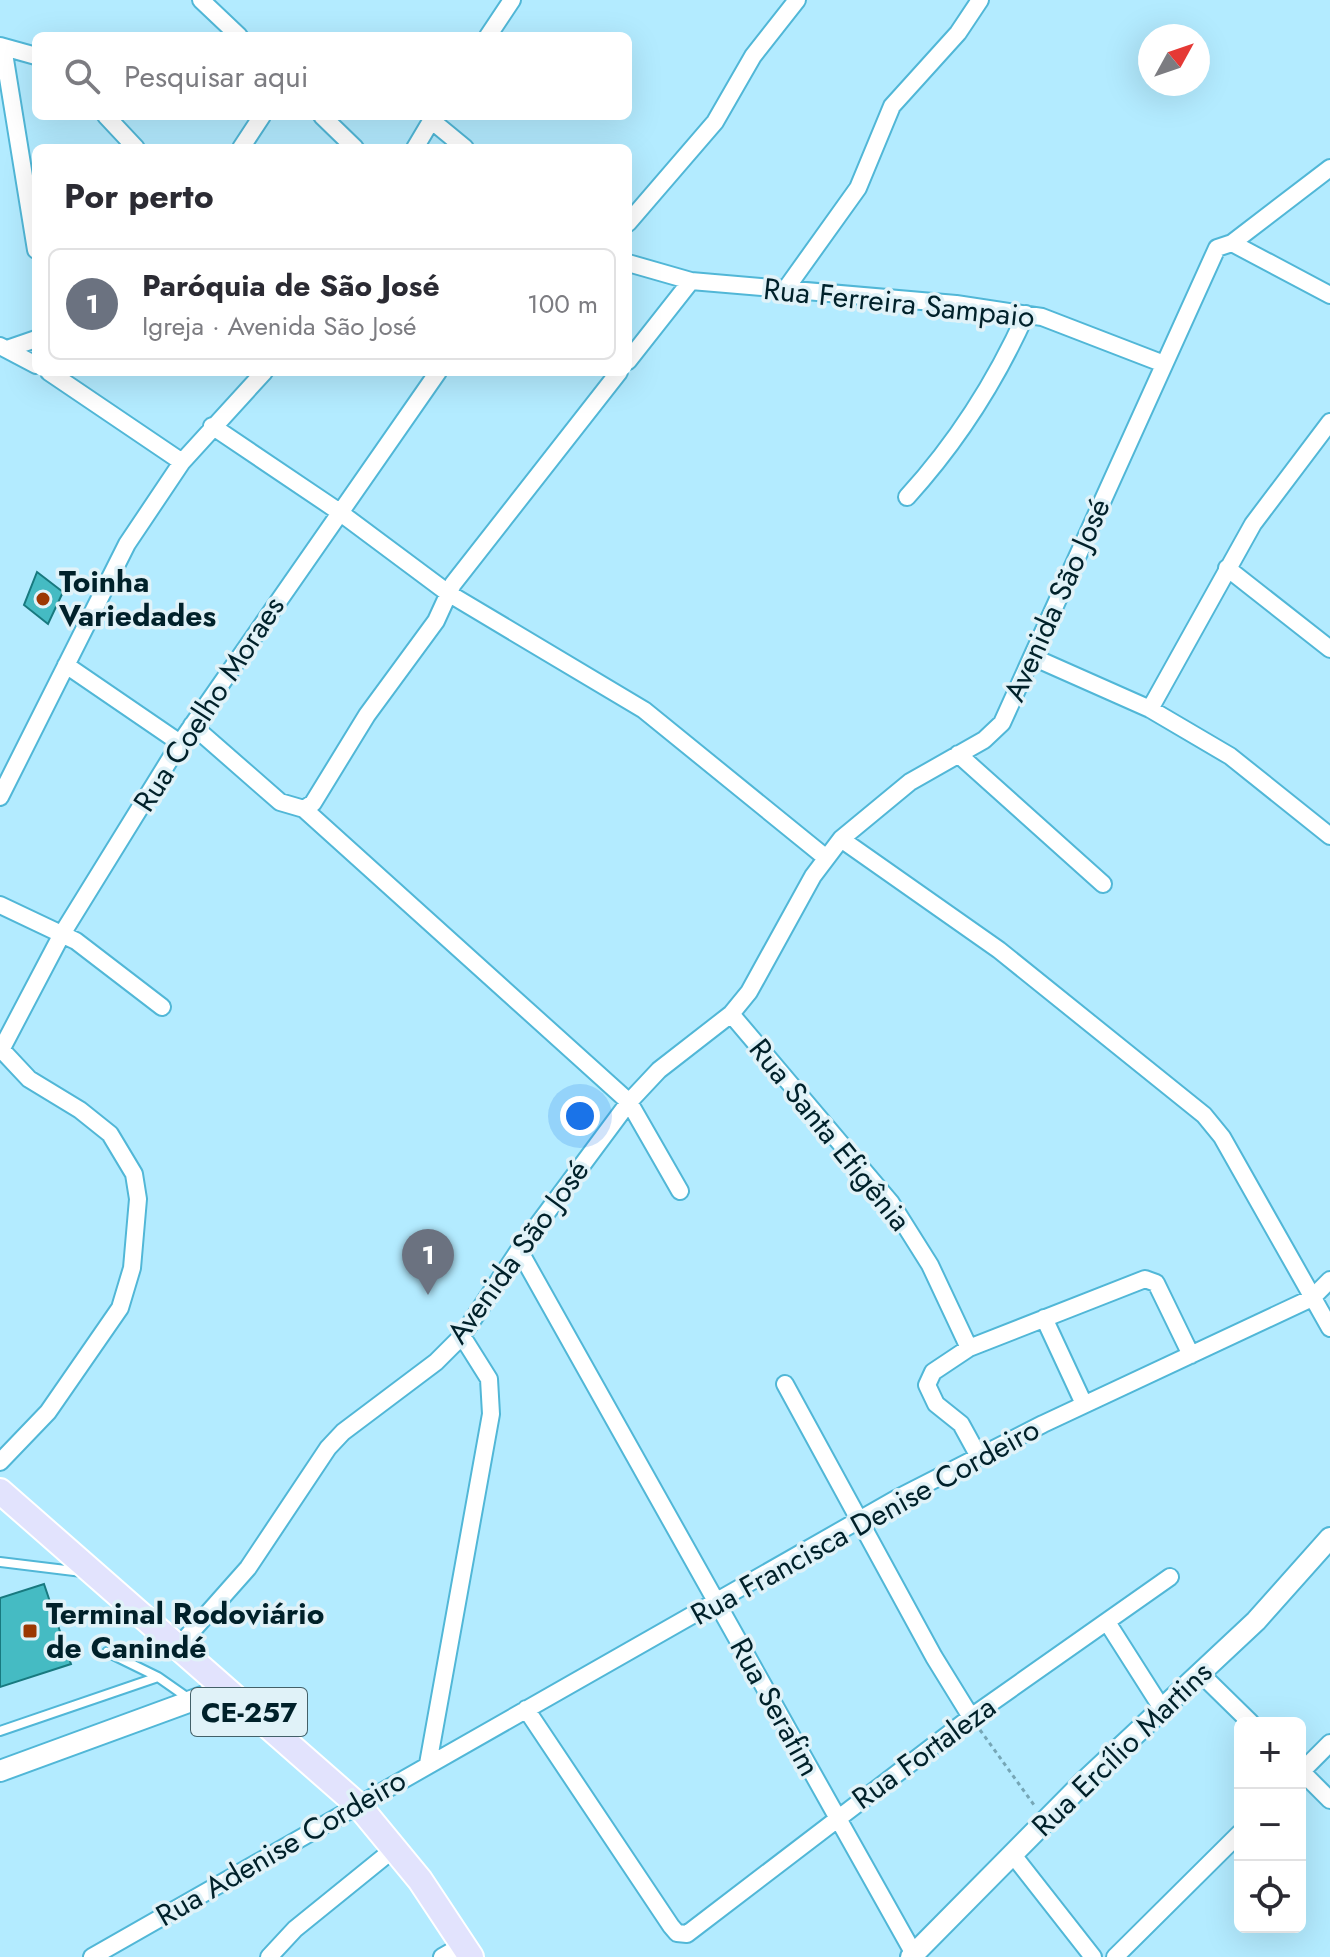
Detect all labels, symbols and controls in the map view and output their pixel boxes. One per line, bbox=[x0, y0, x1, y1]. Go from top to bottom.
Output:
north arrow bbox=[1138, 24, 1210, 96]
search box bbox=[32, 32, 632, 120]
icon: search bbox=[60, 54, 104, 98]
text: Pesquisar aqui bbox=[124, 55, 309, 98]
text: Por perto bbox=[64, 172, 214, 221]
text: Paróquia de São José bbox=[142, 264, 440, 307]
street label: Rua Ferreira Sampaio bbox=[761, 267, 1037, 338]
text: 1 bbox=[85, 285, 99, 323]
text: 100 m bbox=[527, 285, 598, 323]
text: Igreja · Avenida São José bbox=[142, 307, 417, 345]
street label: Avenida São José bbox=[993, 491, 1121, 708]
place label: Toinha Variedades bbox=[58, 560, 216, 637]
street label: Rua Coelho Moraes bbox=[123, 587, 295, 820]
marker: Toinha Variedades bbox=[34, 590, 52, 608]
street label: Rua Santa Efigênia bbox=[739, 1029, 922, 1240]
your location bbox=[560, 1096, 600, 1136]
street label: Avenida São José bbox=[436, 1151, 599, 1353]
pin: 1 bbox=[402, 1229, 454, 1295]
street label: Rua Francisca Denise Cordeiro bbox=[683, 1408, 1047, 1636]
place label: Terminal Rodoviário de Canindé bbox=[46, 1592, 324, 1669]
marker: Terminal Rodoviário de Canindé bbox=[21, 1622, 39, 1640]
street label: Rua Serafim bbox=[720, 1630, 831, 1784]
street label: Rua Ercílio Martins bbox=[1022, 1651, 1222, 1846]
street label: Rua Fortaleza bbox=[843, 1686, 1005, 1820]
road number: CE-257 bbox=[191, 1688, 307, 1736]
map controls bbox=[1234, 1717, 1306, 1933]
button: + bbox=[1234, 1717, 1306, 1789]
street label: Rua Adenise Cordeiro bbox=[148, 1758, 414, 1937]
button: − bbox=[1234, 1789, 1306, 1861]
button: locate bbox=[1234, 1861, 1306, 1933]

